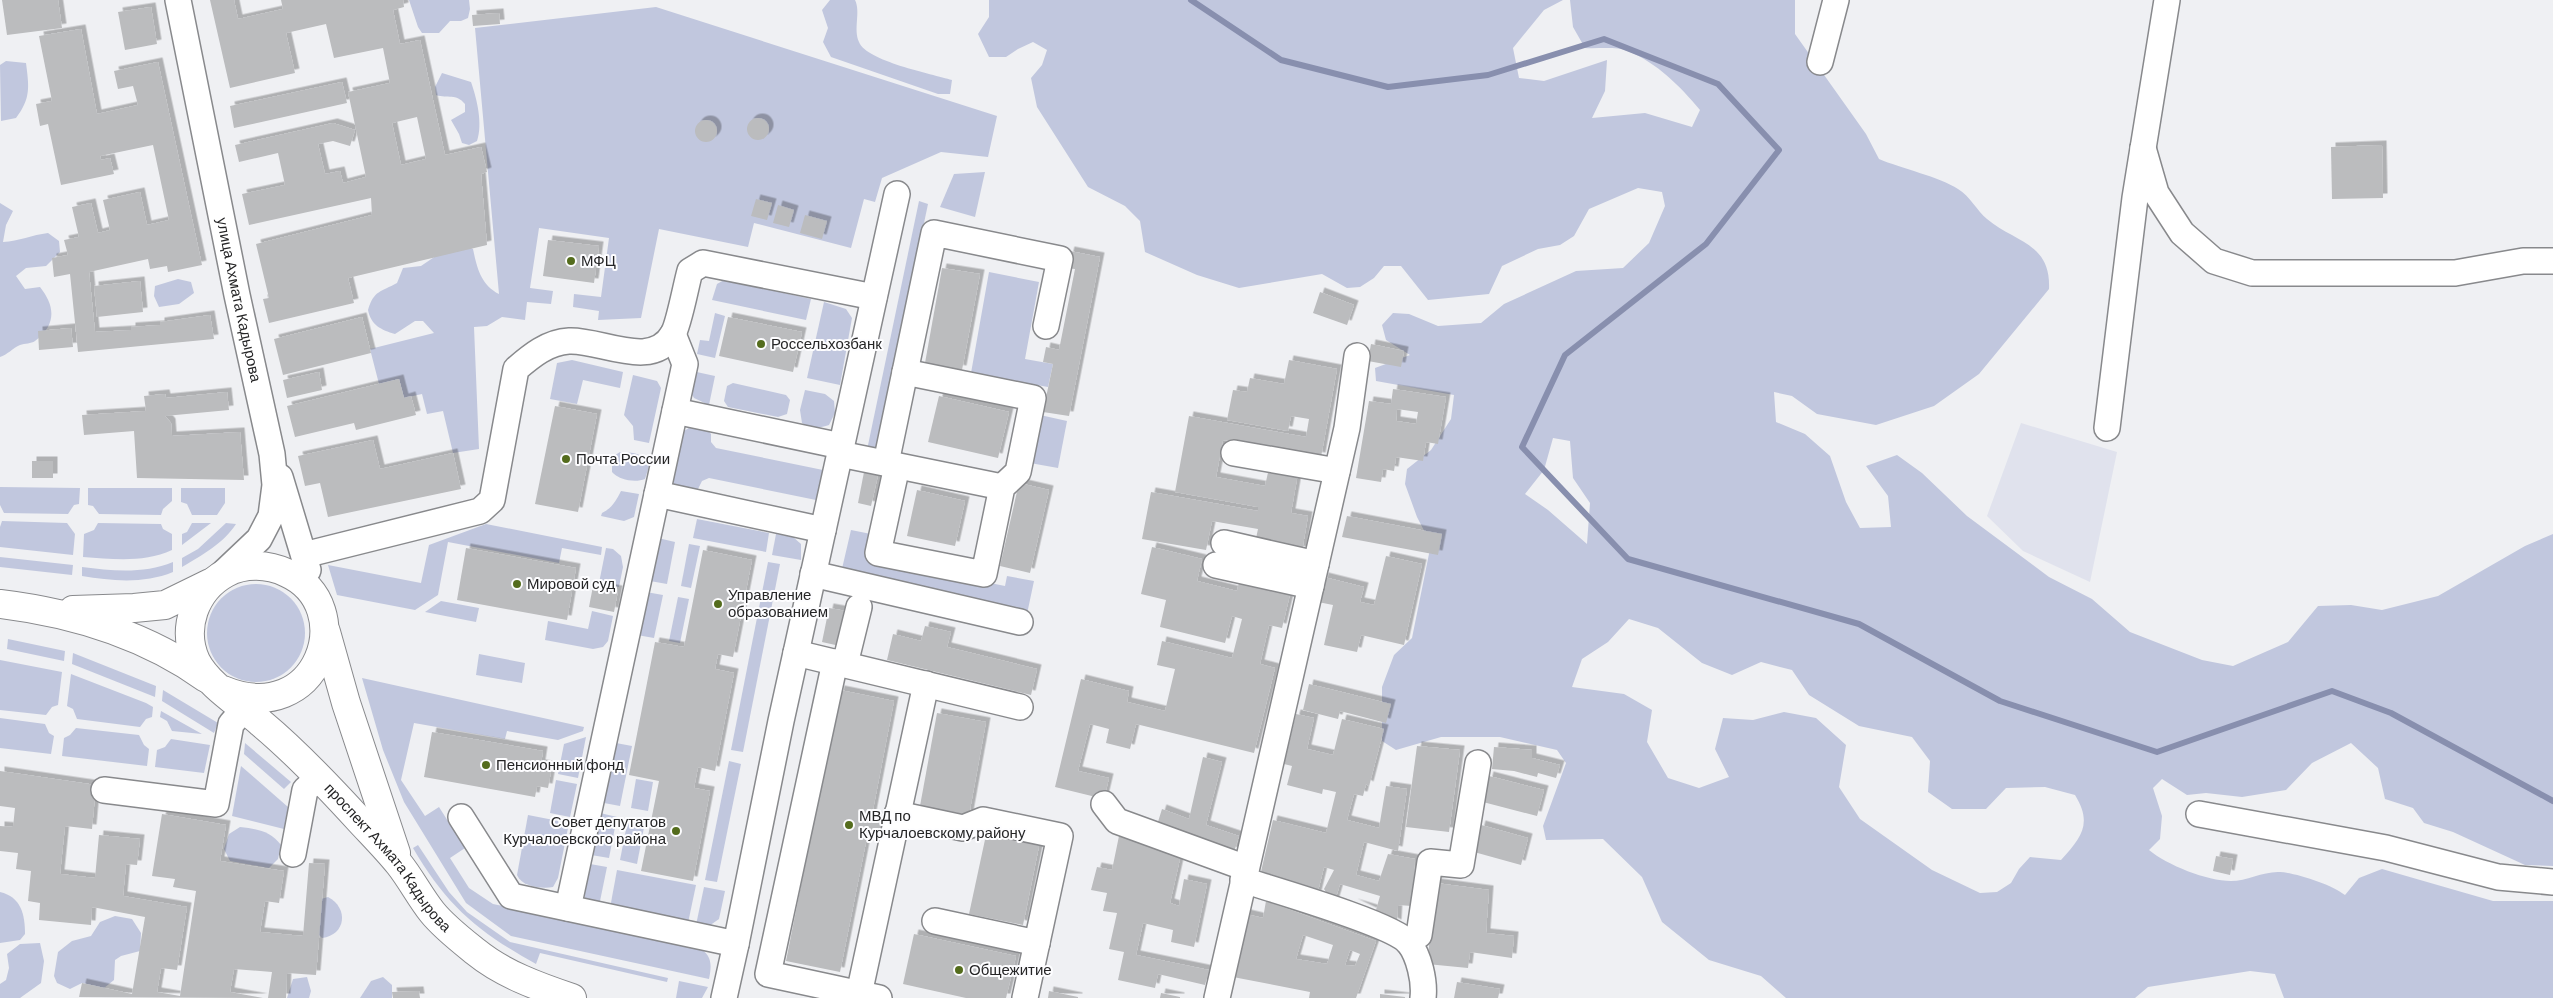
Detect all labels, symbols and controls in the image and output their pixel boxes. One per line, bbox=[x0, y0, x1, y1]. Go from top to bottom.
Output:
street label: улица Ахмата Кадырова bbox=[214, 216, 266, 384]
place label: МФЦ bbox=[581, 251, 616, 269]
marker: МФЦ bbox=[565, 255, 577, 267]
place label: Россельхозбанк bbox=[771, 334, 882, 352]
marker: Россельхозбанк bbox=[755, 338, 767, 350]
place label: Почта России bbox=[576, 449, 670, 467]
marker: Почта России bbox=[560, 453, 572, 465]
place label: Мировой суд bbox=[527, 574, 616, 592]
marker: Мировой суд bbox=[511, 578, 523, 590]
place label: Управление образованием bbox=[728, 585, 828, 620]
marker: Управление образованием bbox=[712, 598, 724, 610]
place label: Пенсионный фонд bbox=[496, 755, 624, 773]
marker: Пенсионный фонд bbox=[480, 759, 492, 771]
street label: проспект Ахмата Кадырова bbox=[321, 779, 456, 936]
place label: МВД по Курчалоевскому району bbox=[859, 806, 1026, 841]
place label: Совет депутатов Курчалоевского района bbox=[503, 812, 667, 847]
marker: МВД по Курчалоевскому району bbox=[843, 819, 855, 831]
marker: Совет депутатов Курчалоевского района bbox=[670, 825, 682, 837]
place label: Общежитие bbox=[969, 960, 1052, 978]
marker: Общежитие bbox=[953, 964, 965, 976]

